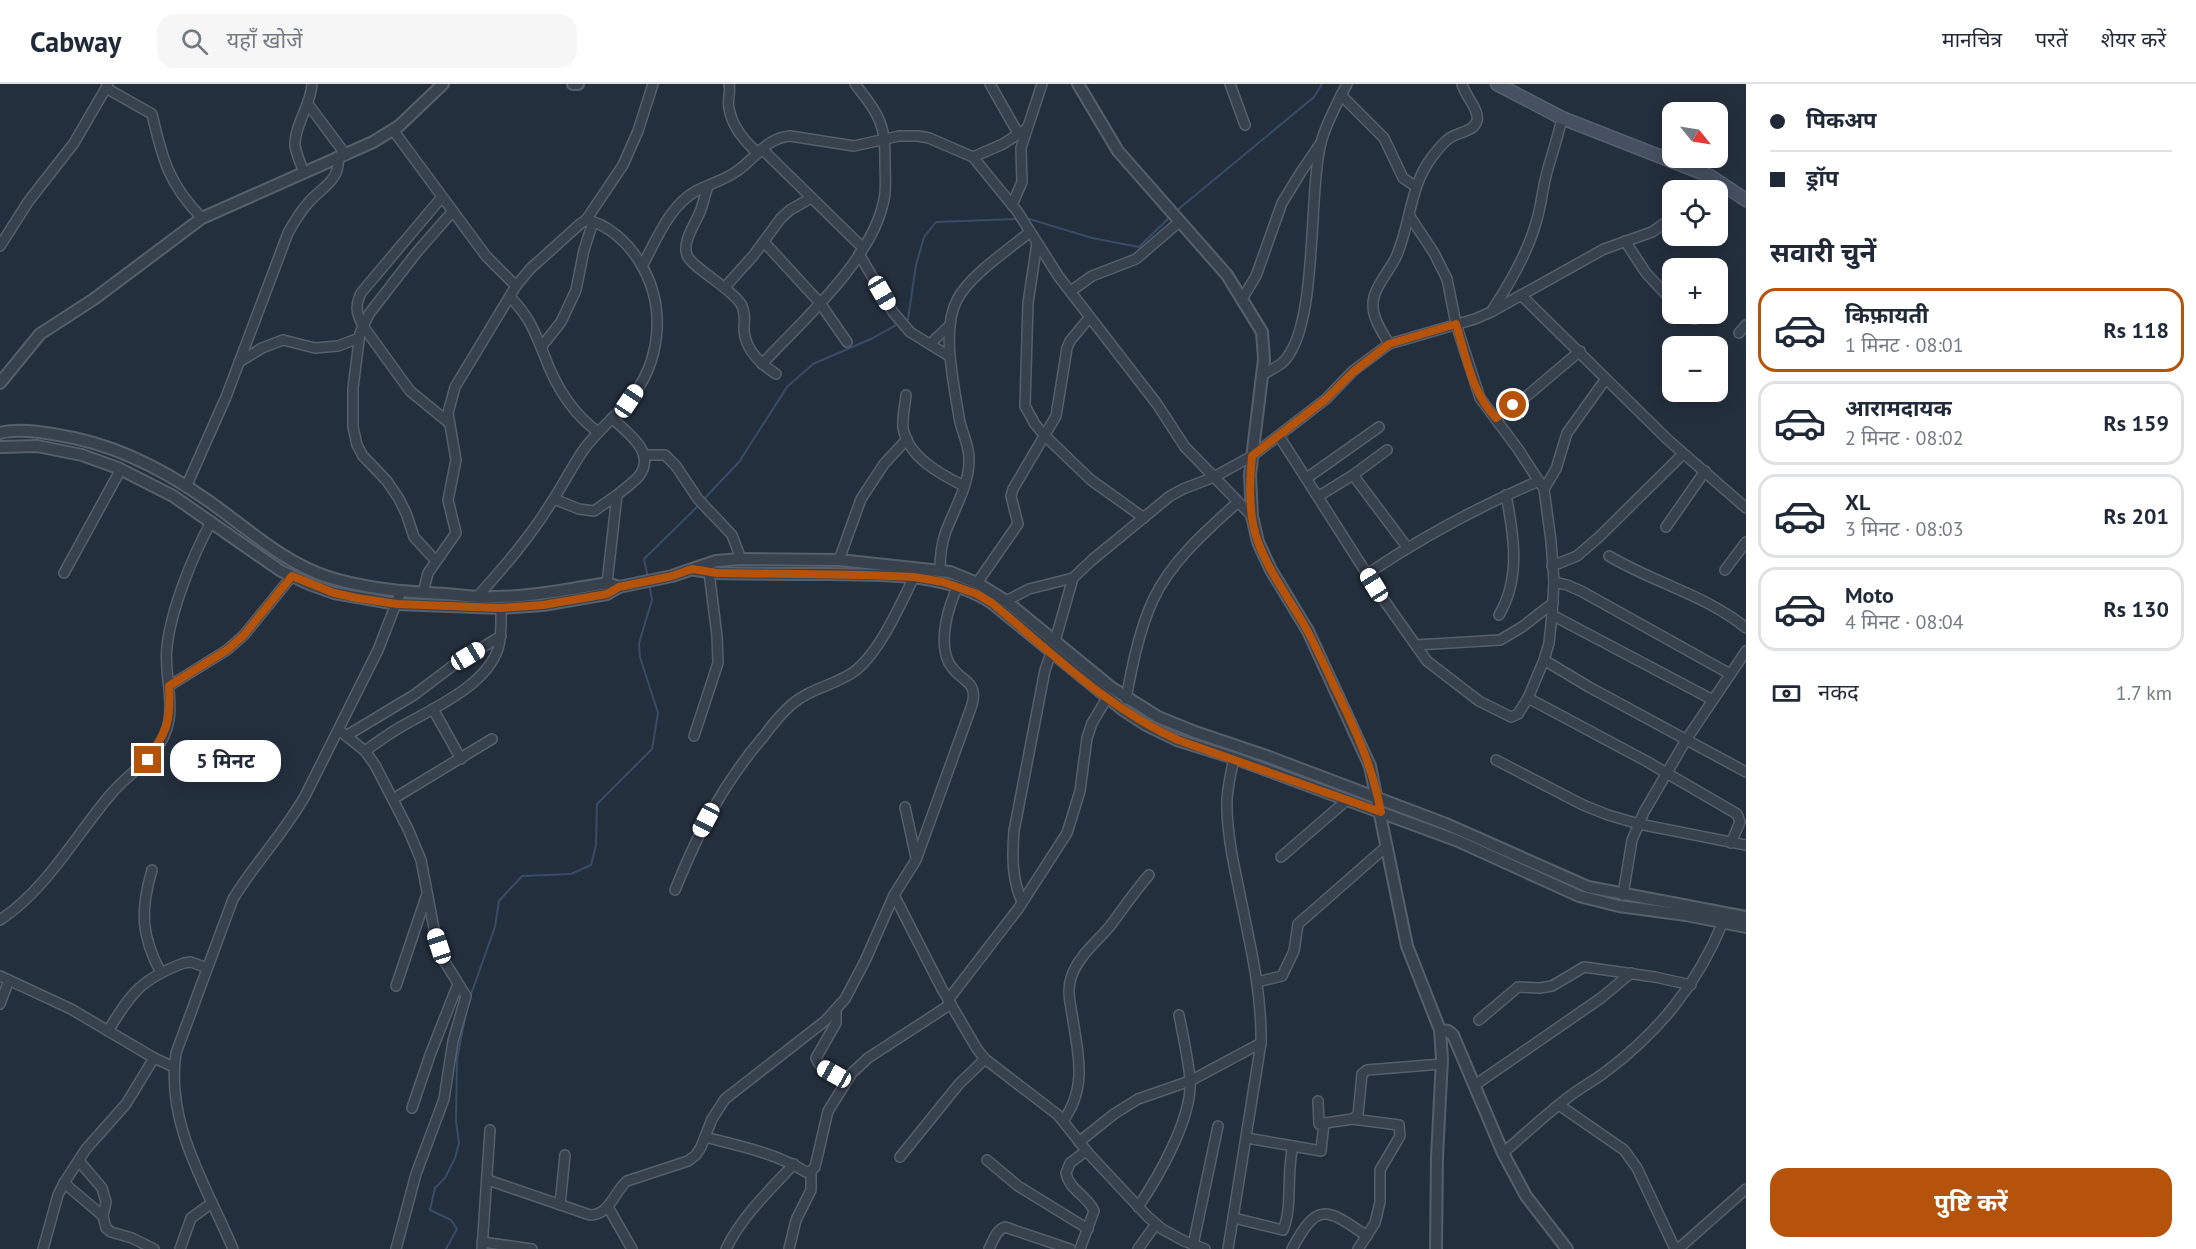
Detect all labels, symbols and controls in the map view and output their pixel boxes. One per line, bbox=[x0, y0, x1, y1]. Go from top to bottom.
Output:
search box bbox=[157, 14, 577, 68]
text: Cabway bbox=[30, 23, 121, 60]
icon: search bbox=[178, 25, 211, 58]
text: यहाँ खोजें bbox=[226, 26, 303, 54]
text: मानचित्र bbox=[1942, 26, 2002, 53]
text: परतें bbox=[2035, 26, 2068, 53]
text: शेयर करें bbox=[2101, 26, 2166, 53]
north arrow bbox=[1662, 102, 1728, 168]
map controls bbox=[1662, 102, 1728, 402]
text: पिकअप bbox=[1806, 106, 1877, 134]
text: ड्रॉप bbox=[1806, 164, 1839, 192]
button: locate bbox=[1662, 180, 1728, 246]
text: सवारी चुनें bbox=[1770, 235, 1876, 269]
button: + bbox=[1662, 258, 1728, 324]
car bbox=[865, 273, 899, 313]
text: किफ़ायती bbox=[1845, 301, 1929, 329]
icon: car bbox=[1773, 303, 1827, 357]
text: Rs 118 bbox=[2103, 316, 2169, 344]
text: 1 मिनट · 08:01 bbox=[1845, 332, 1964, 358]
button: − bbox=[1662, 336, 1728, 402]
car bbox=[611, 381, 647, 421]
route start bbox=[1499, 391, 1526, 418]
text: आरामदायक bbox=[1845, 394, 1952, 422]
icon: car bbox=[1773, 396, 1827, 450]
text: Rs 159 bbox=[2103, 409, 2169, 437]
text: 2 मिनट · 08:02 bbox=[1845, 425, 1964, 451]
text: XL bbox=[1845, 488, 1870, 516]
icon: car bbox=[1773, 489, 1827, 543]
text: Rs 201 bbox=[2103, 502, 2169, 530]
text: 3 मिनट · 08:03 bbox=[1845, 516, 1964, 542]
car bbox=[1357, 565, 1391, 605]
text: Moto bbox=[1845, 581, 1894, 609]
icon: car bbox=[1773, 582, 1827, 636]
text: Rs 130 bbox=[2103, 595, 2169, 623]
text: 4 मिनट · 08:04 bbox=[1845, 609, 1964, 635]
car bbox=[448, 639, 488, 673]
icon: cash bbox=[1770, 677, 1803, 710]
text: नकद bbox=[1818, 678, 1859, 706]
text: 1.7 km bbox=[2116, 680, 2172, 706]
callout: 5 मिनट bbox=[169, 739, 280, 781]
route end bbox=[134, 746, 161, 773]
text: 5 मिनट bbox=[196, 748, 255, 774]
car bbox=[690, 800, 722, 840]
car bbox=[425, 926, 453, 966]
car bbox=[814, 1057, 854, 1091]
button: पुष्टि करें bbox=[1770, 1168, 2172, 1237]

